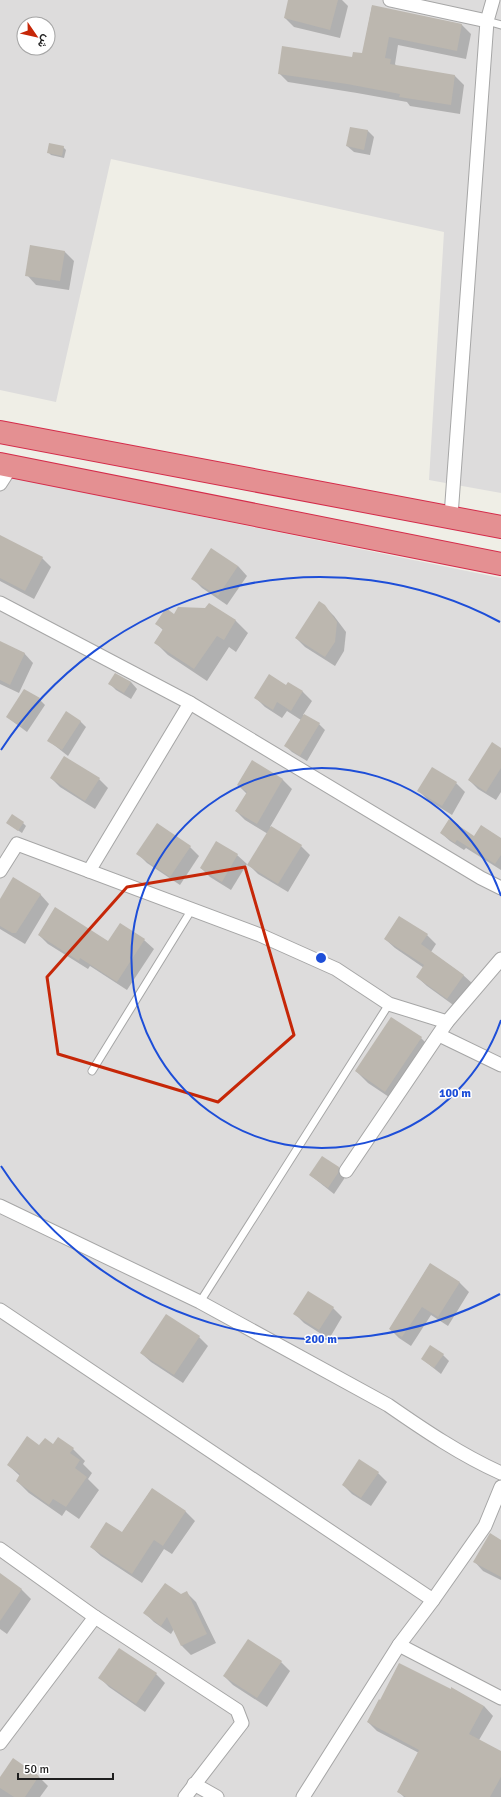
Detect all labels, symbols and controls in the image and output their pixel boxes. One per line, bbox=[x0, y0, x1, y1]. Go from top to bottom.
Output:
north arrow bbox=[16, 16, 56, 56]
text: ش bbox=[35, 32, 53, 50]
centre of rings bbox=[314, 951, 328, 965]
text: 100 m bbox=[439, 1086, 471, 1101]
text: 200 m bbox=[305, 1332, 337, 1347]
scale bar bbox=[18, 1755, 113, 1781]
text: 50 m bbox=[24, 1762, 49, 1777]

